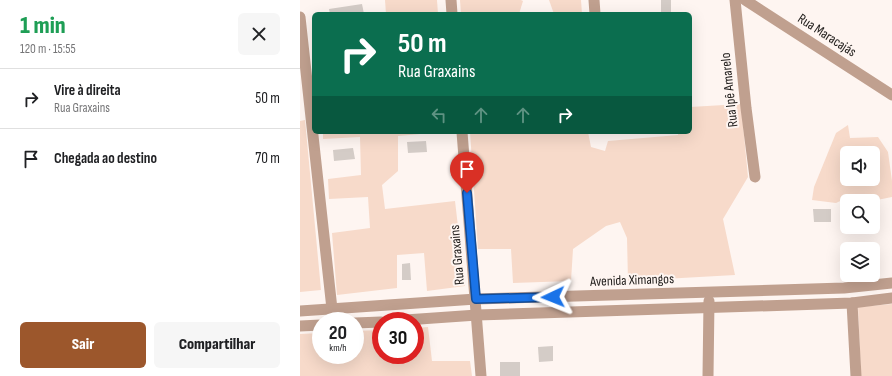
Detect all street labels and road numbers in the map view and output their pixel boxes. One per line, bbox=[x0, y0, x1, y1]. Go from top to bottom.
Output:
street label: Rua Maracajás bbox=[794, 10, 860, 60]
street label: Rua Ipê Amarelo bbox=[717, 52, 741, 128]
street label: Rua Graxains bbox=[446, 224, 468, 286]
street label: Avenida Ximangos bbox=[589, 270, 674, 290]

